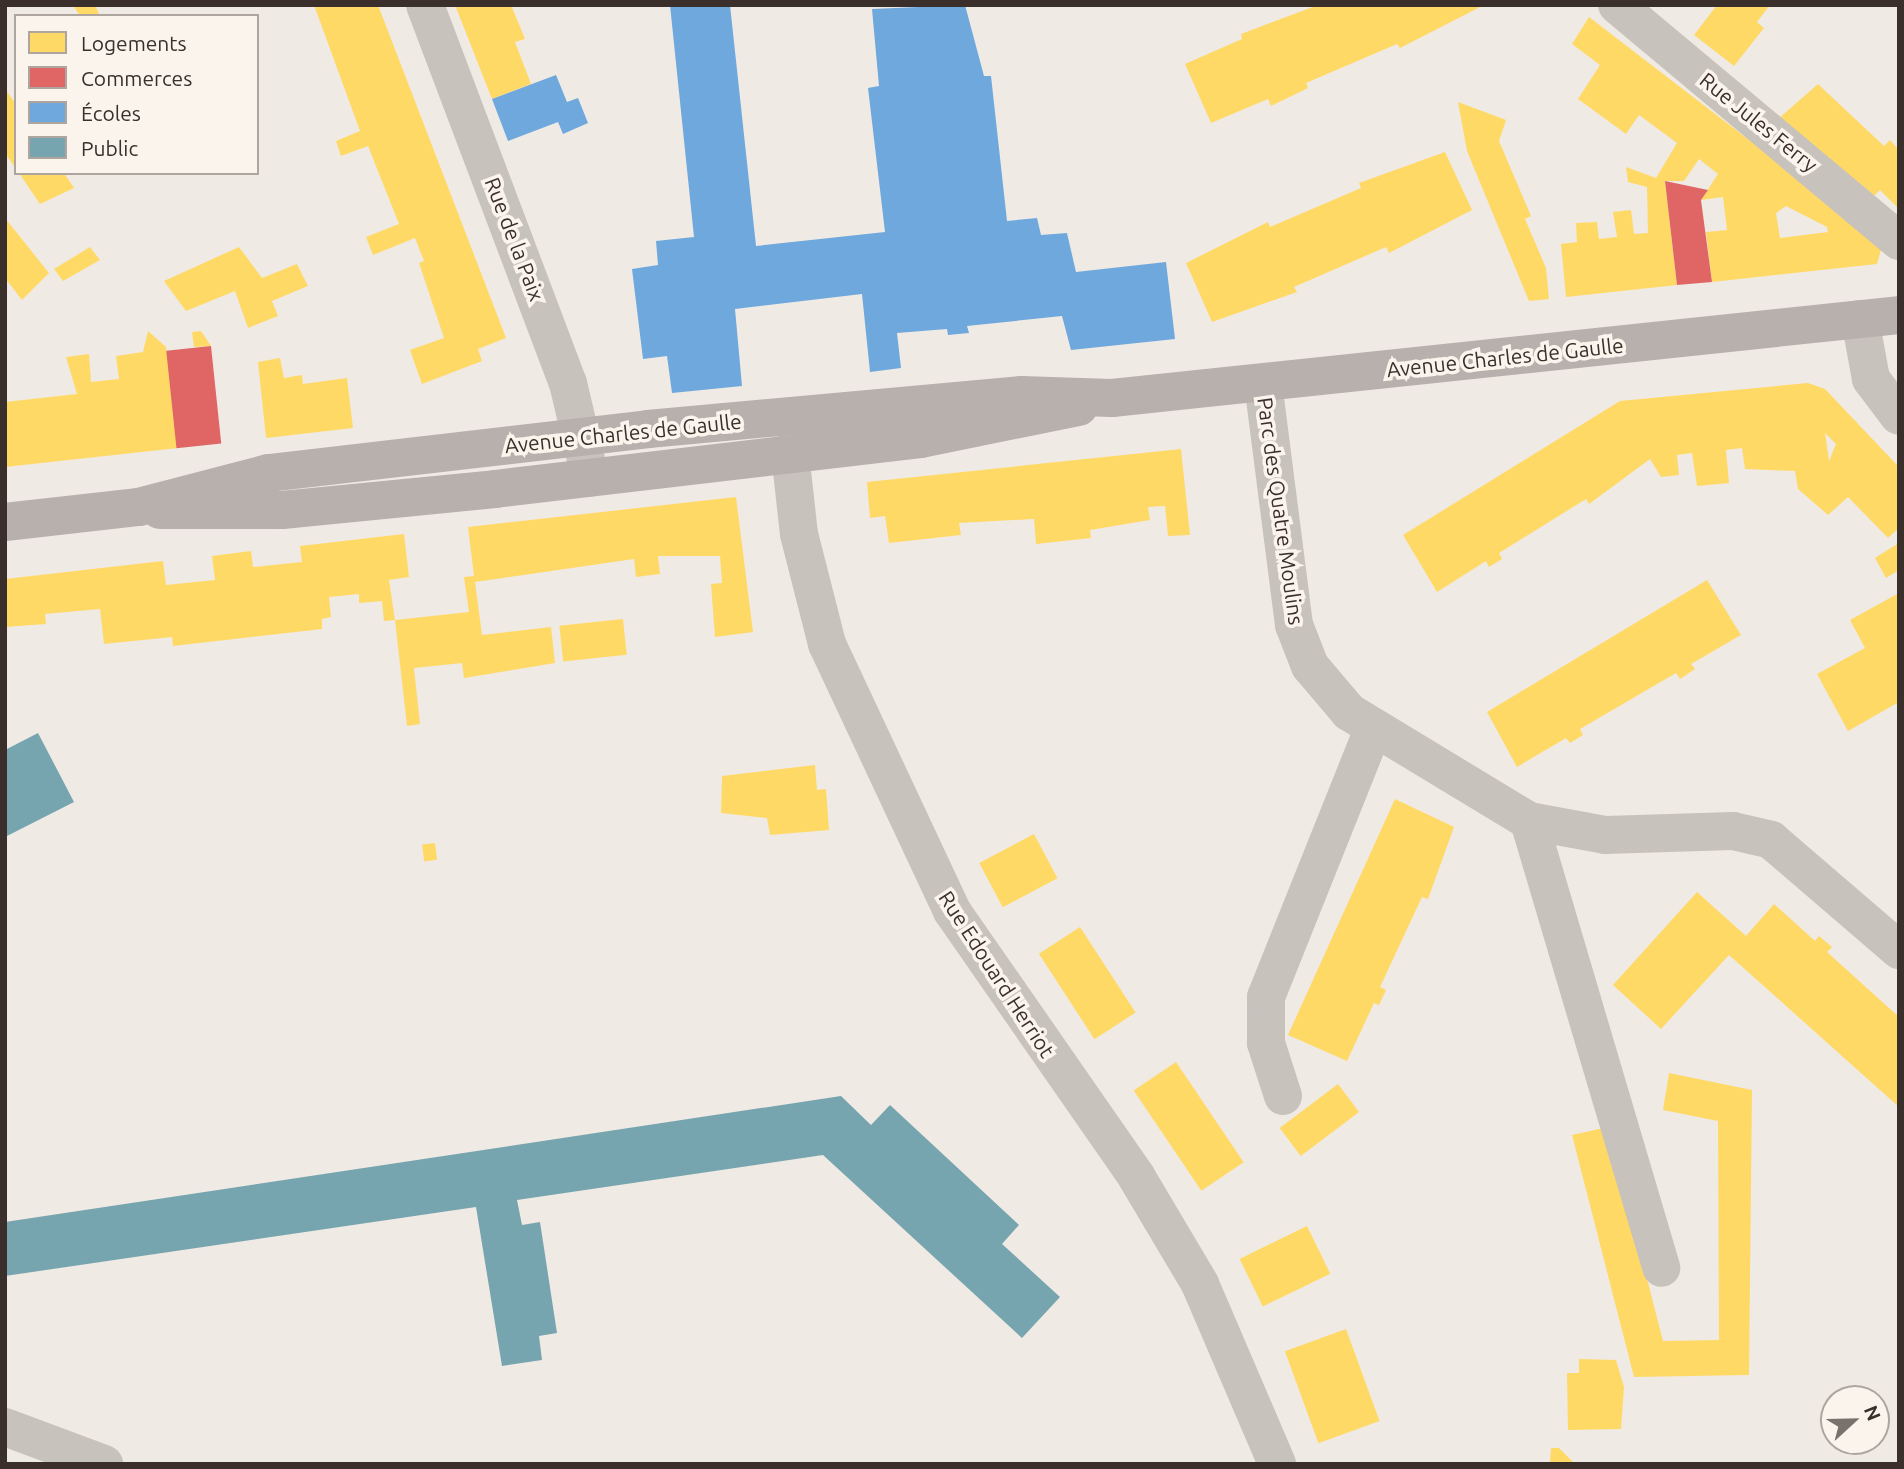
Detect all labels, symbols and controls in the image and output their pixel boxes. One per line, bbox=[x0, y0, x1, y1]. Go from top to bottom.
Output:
legend bbox=[14, 14, 259, 175]
text: Logements bbox=[81, 31, 187, 55]
text: Commerces bbox=[81, 66, 192, 90]
street label: Rue Jules Ferry bbox=[1695, 67, 1823, 177]
text: Écoles bbox=[81, 101, 141, 125]
text: Public bbox=[81, 136, 138, 160]
street label: Rue de la Paix bbox=[480, 174, 550, 304]
street label: Avenue Charles de Gaulle bbox=[1385, 332, 1625, 382]
street label: Parc des Quatre Moulins bbox=[1253, 396, 1309, 626]
street label: Avenue Charles de Gaulle bbox=[503, 408, 743, 458]
street label: Rue Edouard Herriot bbox=[934, 886, 1060, 1062]
north arrow bbox=[1820, 1385, 1890, 1455]
text: N bbox=[1860, 1402, 1885, 1424]

